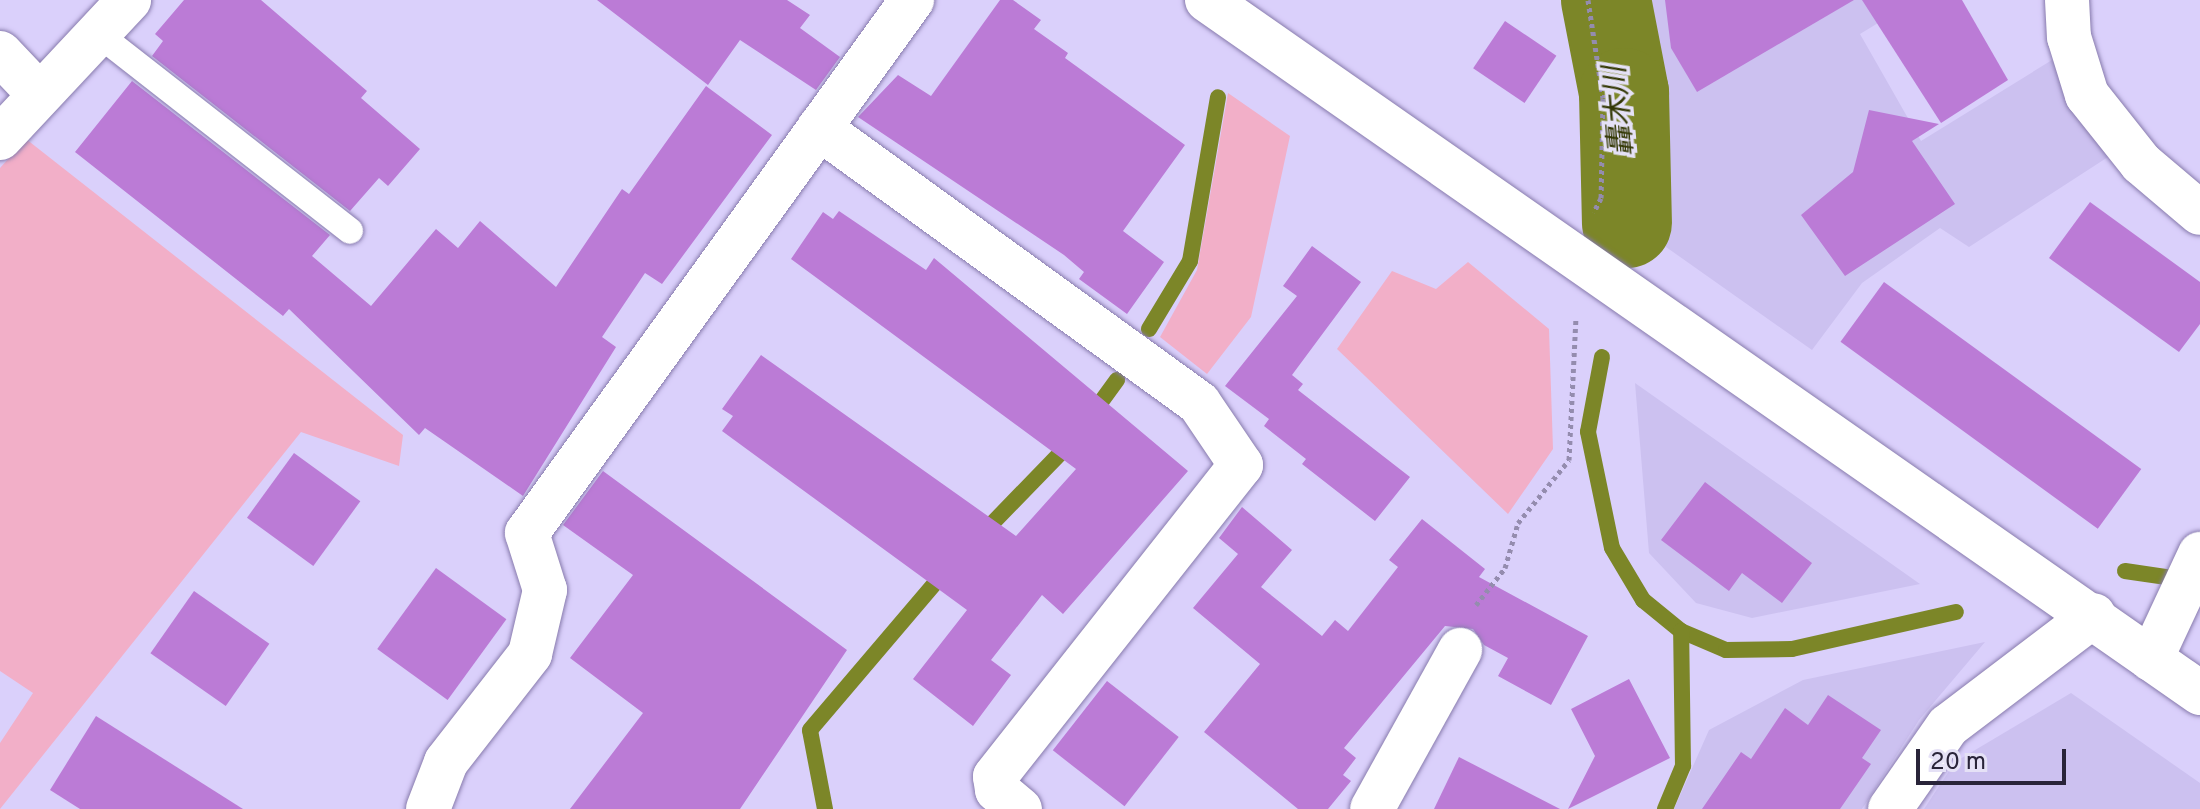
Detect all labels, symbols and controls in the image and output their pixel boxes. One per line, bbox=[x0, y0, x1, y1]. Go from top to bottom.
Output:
water label: 轟木川 bbox=[1599, 65, 1643, 157]
scale bar bbox=[1920, 733, 2070, 783]
text: 20 m bbox=[1930, 748, 1986, 778]

